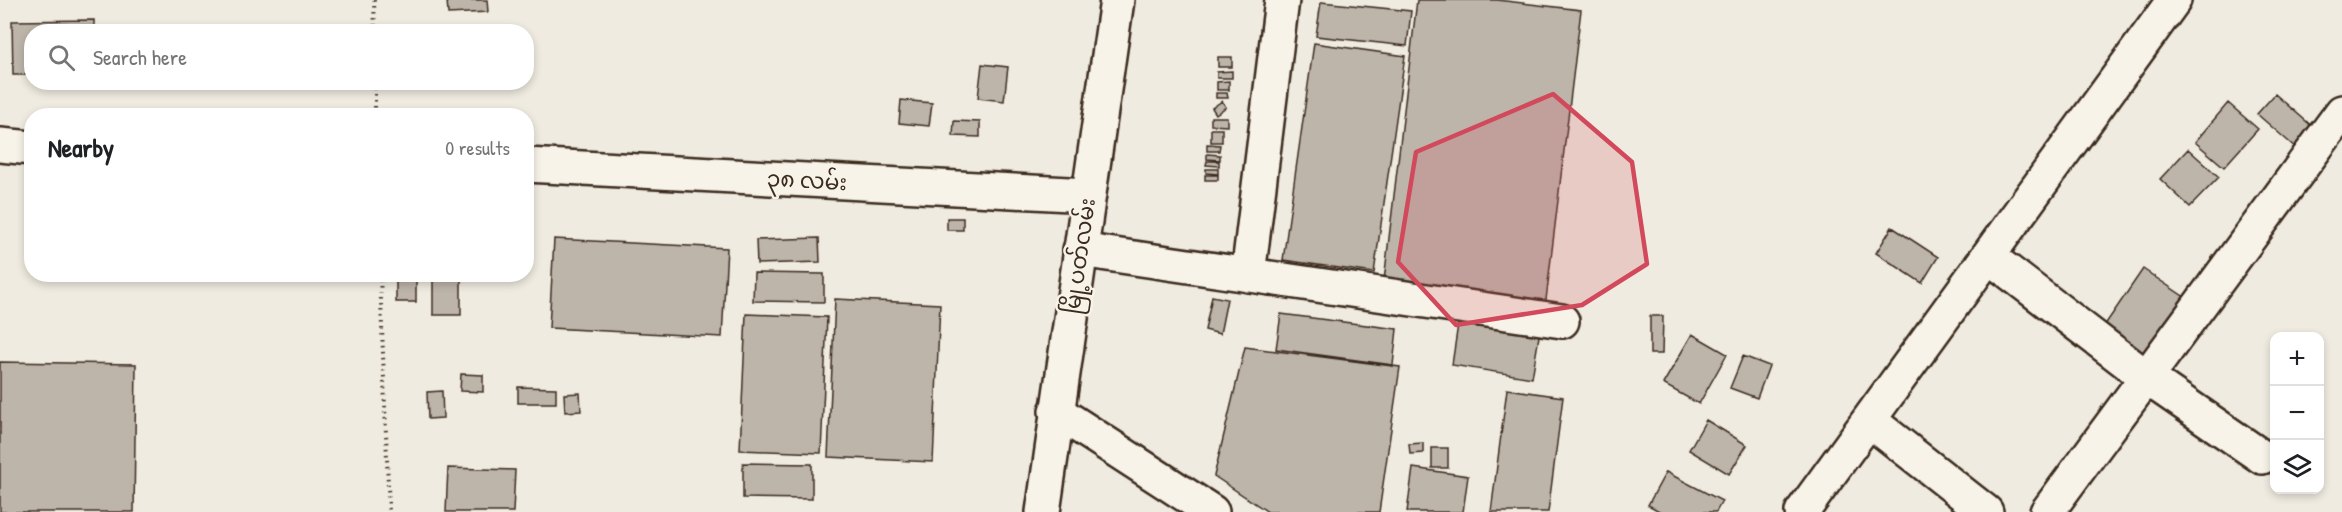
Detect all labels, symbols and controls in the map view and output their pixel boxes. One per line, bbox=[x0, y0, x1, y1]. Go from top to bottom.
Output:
search box bbox=[24, 24, 534, 90]
icon: search bbox=[45, 41, 78, 74]
text: Search here bbox=[93, 42, 187, 72]
text: Nearby bbox=[48, 130, 114, 165]
text: 0 results bbox=[445, 134, 510, 161]
street label: ၃၈ လမ်း bbox=[766, 163, 848, 200]
street label: မြို့ပတ်လမ်း bbox=[1056, 196, 1105, 316]
map controls bbox=[2270, 332, 2324, 494]
button: + bbox=[2270, 332, 2324, 386]
button: − bbox=[2270, 386, 2324, 440]
button: layers bbox=[2270, 440, 2324, 494]

